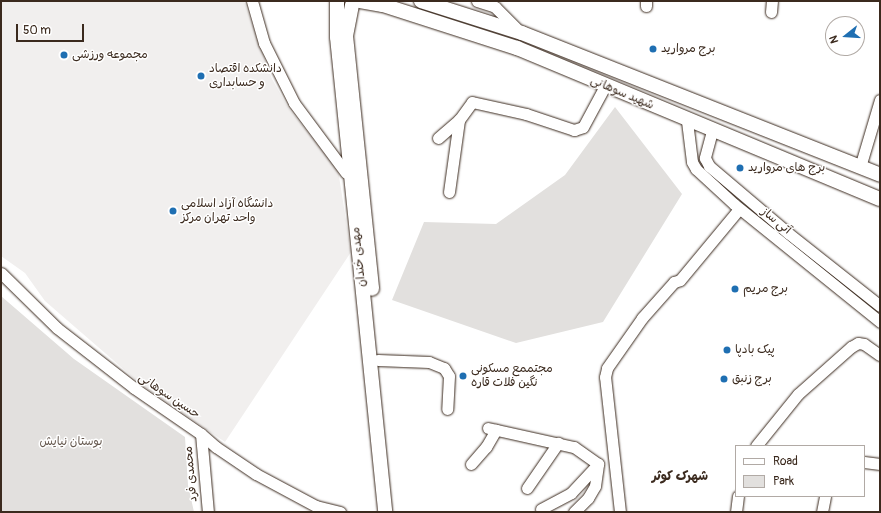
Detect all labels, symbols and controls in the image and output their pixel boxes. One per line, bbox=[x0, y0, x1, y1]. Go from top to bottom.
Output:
scale bar bbox=[18, 16, 86, 42]
north arrow bbox=[825, 16, 865, 56]
text: 50 m bbox=[23, 23, 51, 38]
text: N bbox=[827, 34, 841, 45]
place label: برج مروارید bbox=[661, 42, 716, 56]
marker: برج مروارید bbox=[648, 44, 658, 54]
place label: مجموعه ورزشی bbox=[72, 48, 148, 62]
marker: مجموعه ورزشی bbox=[59, 50, 69, 60]
place label: دانشکده اقتصاد و حسابداری bbox=[209, 62, 282, 90]
marker: دانشکده اقتصاد و حسابداری bbox=[196, 71, 206, 81]
street label: شهید سوهانی bbox=[588, 73, 656, 113]
place label: برج های مروارید bbox=[748, 161, 825, 175]
marker: برج های مروارید bbox=[735, 163, 745, 173]
place label: دانشگاه آزاد اسلامی واحد تهران مرکز bbox=[181, 197, 273, 225]
street label: آتی ساز bbox=[758, 205, 794, 237]
marker: دانشگاه آزاد اسلامی واحد تهران مرکز bbox=[168, 206, 178, 216]
street label: مهدی خندان bbox=[349, 226, 369, 288]
place label: برج مریم bbox=[743, 282, 788, 296]
marker: برج مریم bbox=[730, 284, 740, 294]
place label: پیک بادپا bbox=[735, 343, 775, 357]
marker: پیک بادپا bbox=[722, 345, 732, 355]
place label: مجتممع مسکونی نگین فلات قاره bbox=[471, 362, 553, 390]
street label: حسین سوهانی bbox=[135, 370, 203, 422]
marker: مجتممع مسکونی نگین فلات قاره bbox=[458, 371, 468, 381]
place label: برج زنبق bbox=[732, 372, 772, 386]
marker: برج زنبق bbox=[719, 374, 729, 384]
park label: بوستان نیایش bbox=[39, 435, 103, 449]
street label: محمدی فرد bbox=[181, 445, 201, 503]
legend bbox=[735, 445, 865, 497]
text: Road bbox=[773, 454, 798, 469]
district label: شهرک کوثر bbox=[652, 468, 708, 484]
text: Park bbox=[773, 474, 794, 489]

